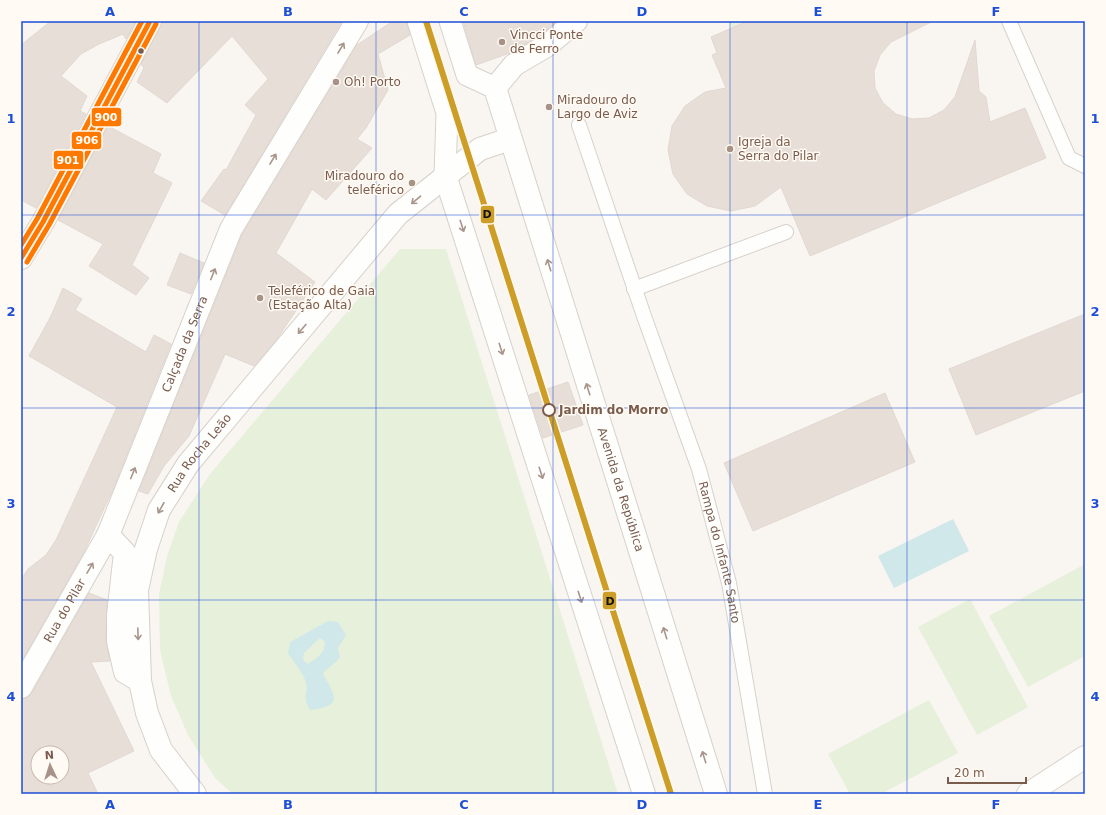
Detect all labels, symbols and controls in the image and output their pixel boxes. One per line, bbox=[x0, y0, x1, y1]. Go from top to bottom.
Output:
text: A bbox=[105, 4, 115, 19]
text: B bbox=[283, 4, 293, 19]
text: C bbox=[459, 4, 469, 19]
text: D bbox=[637, 4, 648, 19]
text: E bbox=[814, 4, 822, 19]
text: F bbox=[992, 4, 1000, 19]
place label: Vincci Ponte de Ferro bbox=[510, 28, 583, 56]
marker: Vincci Ponte de Ferro bbox=[497, 37, 507, 47]
one-way arrow bbox=[337, 42, 345, 54]
unlabelled marker bbox=[136, 46, 146, 56]
place label: Oh! Porto bbox=[344, 75, 401, 89]
marker: Oh! Porto bbox=[331, 77, 341, 87]
place label: Miradouro do Largo de Aviz bbox=[557, 93, 638, 121]
marker: Miradouro do Largo de Aviz bbox=[544, 102, 554, 112]
line badge: 900 bbox=[91, 107, 122, 127]
text: 1 bbox=[6, 111, 16, 126]
text: 900 bbox=[95, 111, 118, 124]
text: 1 bbox=[1090, 111, 1100, 126]
line badge: 906 bbox=[71, 131, 102, 150]
text: 906 bbox=[76, 134, 99, 147]
place label: Igreja da Serra do Pilar bbox=[738, 135, 819, 163]
marker: Igreja da Serra do Pilar bbox=[725, 144, 735, 154]
line badge: 901 bbox=[53, 150, 84, 170]
text: 901 bbox=[57, 154, 79, 167]
one-way arrow bbox=[269, 154, 277, 165]
place label: Miradouro do teleférico bbox=[325, 169, 404, 197]
marker: Miradouro do teleférico bbox=[407, 178, 417, 188]
one-way arrow bbox=[411, 196, 421, 205]
line badge: D bbox=[480, 205, 495, 224]
text: D bbox=[482, 208, 492, 221]
one-way arrow bbox=[458, 219, 466, 231]
one-way arrow bbox=[545, 258, 552, 271]
one-way arrow bbox=[209, 268, 217, 280]
place label: Teleférico de Gaia (Estação Alta) bbox=[267, 284, 375, 312]
marker: Teleférico de Gaia (Estação Alta) bbox=[255, 293, 265, 303]
street label: Calçada da Serra bbox=[159, 294, 210, 394]
text: 2 bbox=[6, 304, 16, 319]
text: 2 bbox=[1090, 304, 1100, 319]
one-way arrow bbox=[297, 323, 306, 334]
one-way arrow bbox=[498, 343, 505, 356]
one-way arrow bbox=[584, 382, 591, 395]
marker: Jardim do Morro bbox=[542, 403, 556, 417]
place label: Jardim do Morro bbox=[558, 403, 668, 417]
street label: Rua Rocha Leão bbox=[165, 411, 234, 495]
street label: Avenida da República bbox=[595, 426, 647, 553]
one-way arrow bbox=[130, 467, 137, 479]
one-way arrow bbox=[537, 467, 545, 479]
street label: Rampa do Infante Santo bbox=[695, 480, 743, 624]
text: 3 bbox=[6, 496, 16, 511]
text: 3 bbox=[1090, 496, 1100, 511]
one-way arrow bbox=[157, 501, 165, 513]
one-way arrow bbox=[86, 562, 94, 574]
street label: Rua do Pilar bbox=[41, 576, 89, 645]
one-way arrow bbox=[577, 590, 584, 603]
line badge: D bbox=[602, 591, 617, 610]
text: D bbox=[605, 595, 615, 608]
one-way arrow bbox=[661, 626, 668, 639]
one-way arrow bbox=[134, 627, 142, 640]
text: 4 bbox=[6, 689, 16, 704]
text: 4 bbox=[1090, 689, 1100, 704]
north arrow bbox=[30, 745, 70, 785]
text: N bbox=[44, 749, 54, 762]
one-way arrow bbox=[700, 750, 707, 763]
scale bar bbox=[948, 759, 1026, 785]
text: 20 m bbox=[954, 766, 985, 780]
text: A bbox=[105, 797, 115, 812]
text: B bbox=[283, 797, 293, 812]
text: C bbox=[459, 797, 469, 812]
text: D bbox=[637, 797, 648, 812]
text: E bbox=[814, 797, 822, 812]
text: F bbox=[992, 797, 1000, 812]

